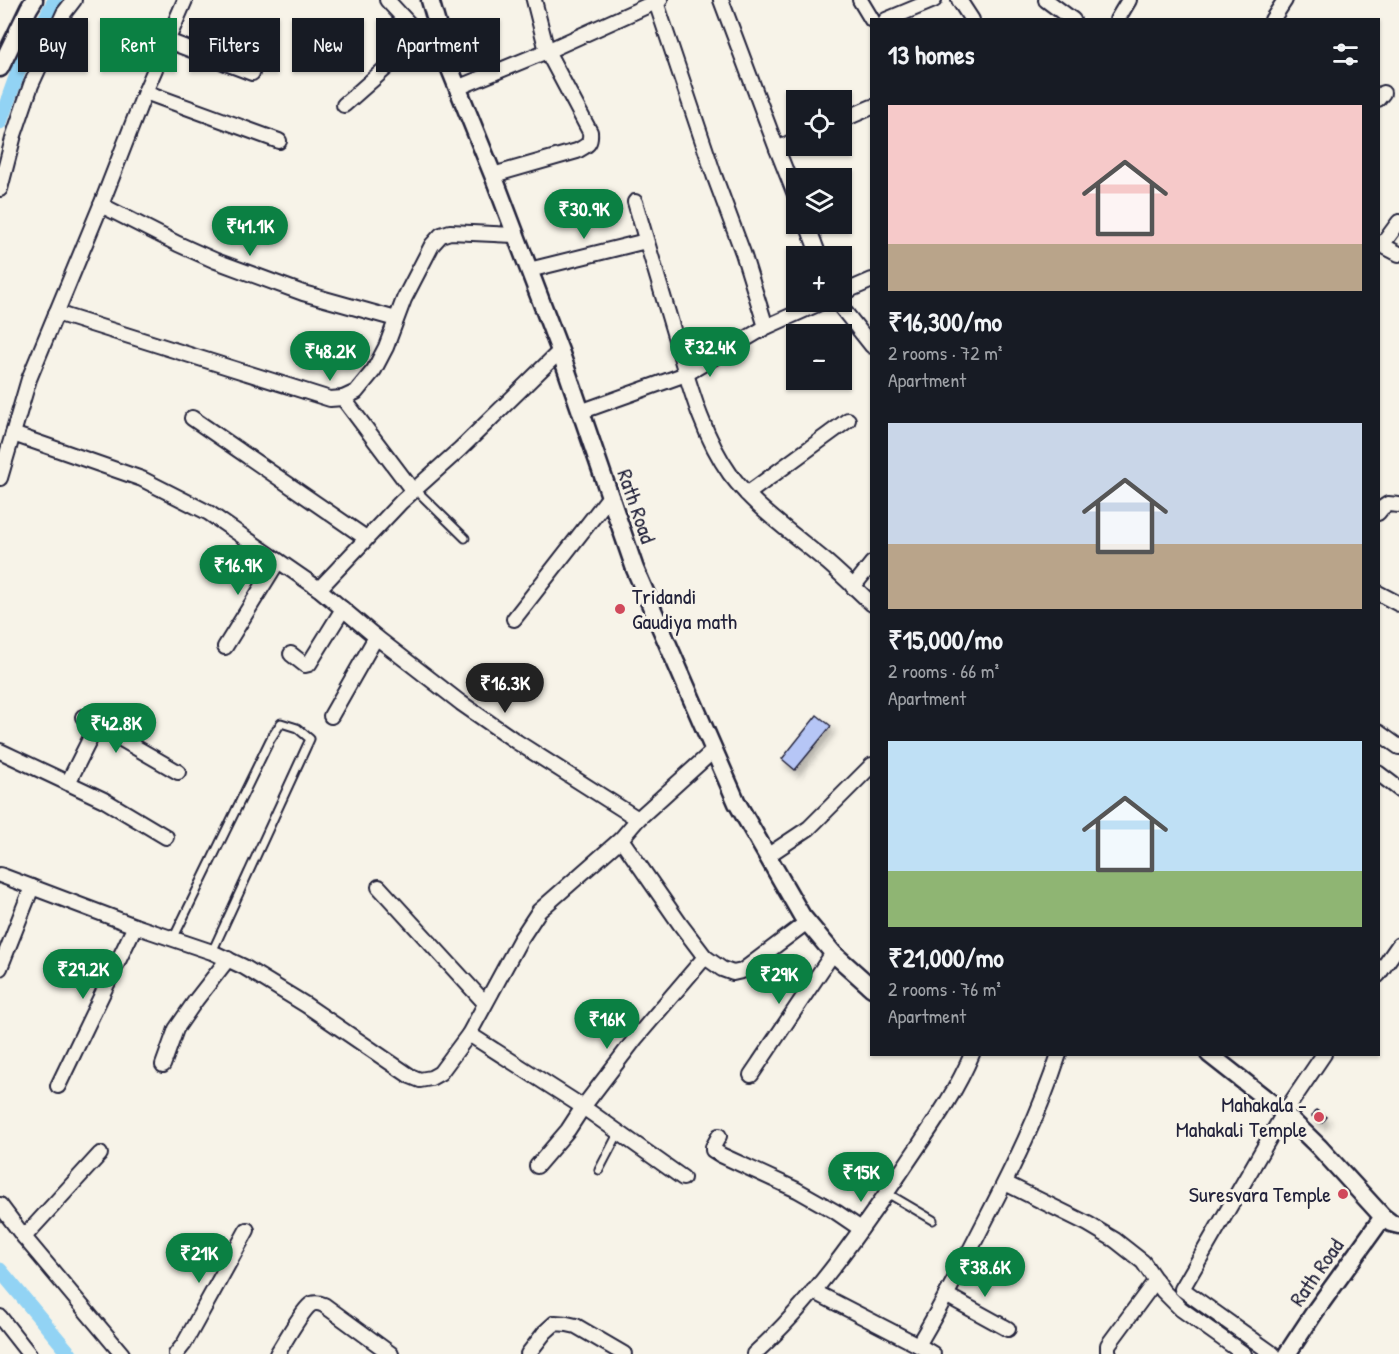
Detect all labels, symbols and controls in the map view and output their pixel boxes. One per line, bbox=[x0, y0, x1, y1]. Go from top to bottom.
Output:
chip: Buy bbox=[18, 18, 88, 72]
chip: Rent bbox=[100, 18, 177, 72]
chip: Filters bbox=[189, 18, 280, 72]
chip: New bbox=[292, 18, 364, 72]
chip: Apartment bbox=[376, 18, 500, 72]
text: 13 homes bbox=[888, 37, 975, 72]
icon: filters bbox=[1329, 38, 1362, 71]
map controls bbox=[786, 90, 852, 390]
button: locate bbox=[786, 90, 852, 156]
icon: home bbox=[1071, 144, 1179, 252]
button: layers bbox=[786, 168, 852, 234]
pin: ₹30.9K bbox=[535, 189, 633, 240]
text: ₹30.9K bbox=[558, 195, 610, 222]
pin: ₹41.1K bbox=[201, 206, 299, 257]
text: ₹41.1K bbox=[226, 212, 274, 239]
button: + bbox=[786, 246, 852, 312]
text: ₹16,300/mo bbox=[888, 304, 1002, 339]
button: − bbox=[786, 324, 852, 390]
pin: ₹32.4K bbox=[661, 327, 759, 378]
pin: ₹48.2K bbox=[281, 331, 379, 382]
text: ₹32.4K bbox=[684, 333, 736, 360]
text: ₹48.2K bbox=[304, 337, 356, 364]
text: 2 rooms · 72 m² bbox=[888, 339, 1002, 366]
text: Apartment bbox=[888, 366, 966, 393]
icon: home bbox=[1071, 462, 1179, 570]
street label: Rath Road bbox=[610, 465, 664, 547]
pin: ₹16.9K bbox=[189, 545, 287, 596]
text: ₹16.9K bbox=[214, 551, 262, 578]
place label: Tridandi Gaudiya math bbox=[632, 581, 737, 636]
marker: Tridandi Gaudiya math bbox=[613, 602, 627, 616]
text: ₹15,000/mo bbox=[888, 622, 1003, 657]
text: 2 rooms · 66 m² bbox=[888, 657, 999, 684]
pin: ₹16.3K bbox=[456, 663, 554, 714]
text: ₹16.3K bbox=[480, 669, 530, 696]
text: Apartment bbox=[888, 684, 966, 711]
pin: ₹42.8K bbox=[67, 703, 165, 754]
text: ₹42.8K bbox=[90, 709, 142, 736]
icon: home bbox=[1071, 780, 1179, 888]
text: ₹21,000/mo bbox=[888, 940, 1004, 975]
pin: ₹29.2K bbox=[34, 949, 132, 1000]
pin: ₹29K bbox=[743, 954, 815, 1005]
text: ₹29.2K bbox=[57, 955, 109, 982]
text: ₹29K bbox=[760, 960, 798, 987]
text: 2 rooms · 76 m² bbox=[888, 975, 1001, 1002]
pin: ₹16K bbox=[571, 999, 643, 1050]
text: Apartment bbox=[888, 1002, 966, 1029]
text: ₹16K bbox=[588, 1005, 626, 1032]
place label: Mahakala - Mahakali Temple bbox=[1176, 1089, 1307, 1144]
marker: Mahakala - Mahakali Temple bbox=[1312, 1110, 1326, 1124]
pin: ₹15K bbox=[825, 1152, 897, 1203]
text: ₹15K bbox=[842, 1158, 880, 1185]
place label: Suresvara Temple bbox=[1189, 1179, 1331, 1209]
marker: Suresvara Temple bbox=[1336, 1187, 1350, 1201]
street label: Rath Road bbox=[1282, 1232, 1350, 1312]
pin: ₹21K bbox=[163, 1233, 235, 1284]
text: ₹21K bbox=[180, 1239, 218, 1266]
pin: ₹38.6K bbox=[936, 1247, 1034, 1298]
text: ₹38.6K bbox=[959, 1253, 1011, 1280]

